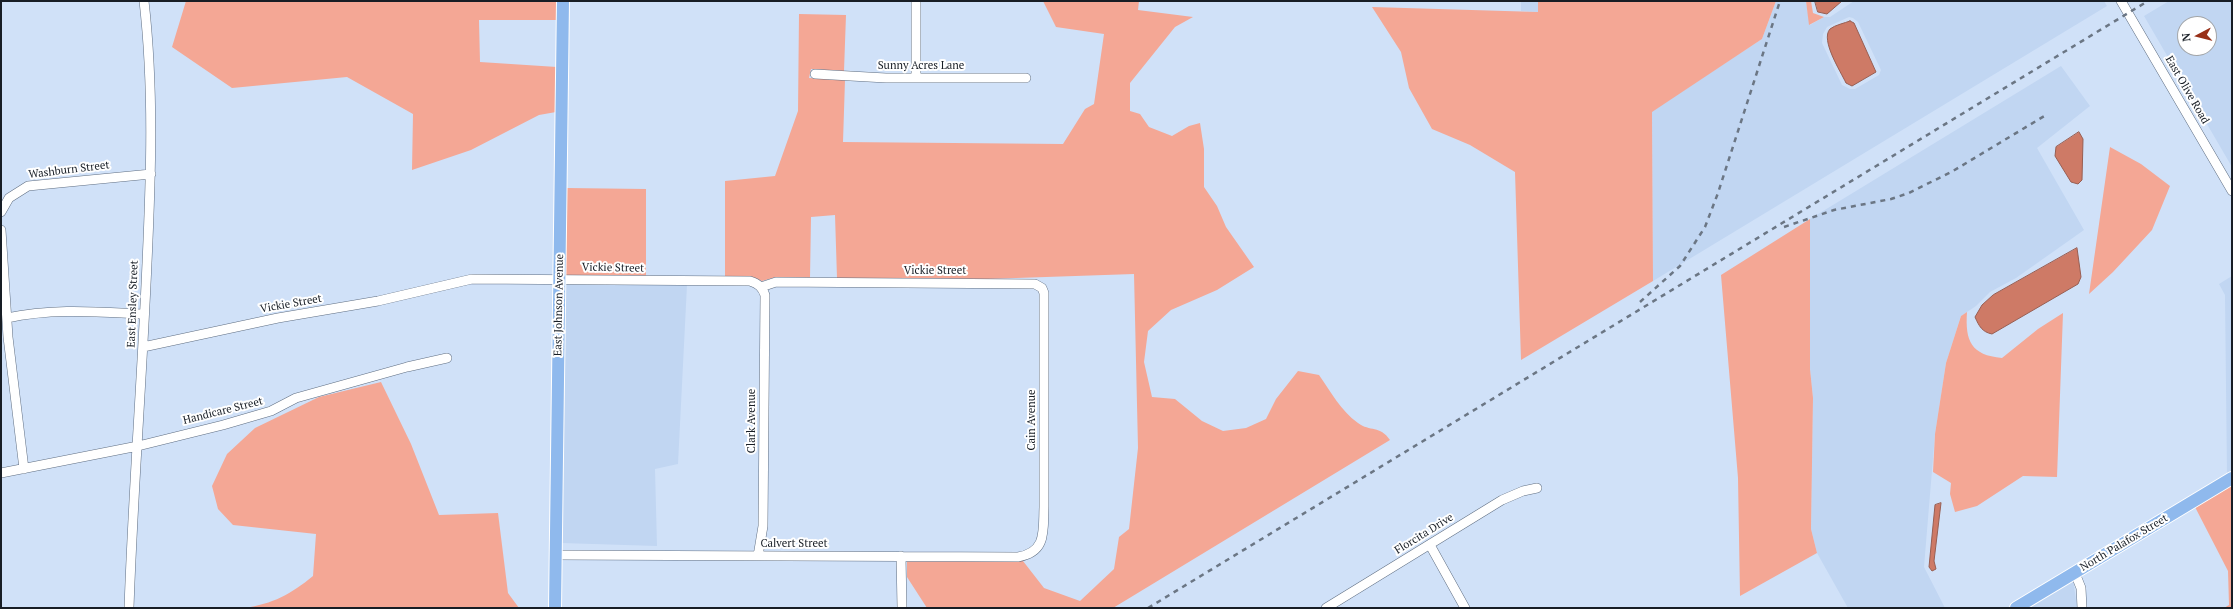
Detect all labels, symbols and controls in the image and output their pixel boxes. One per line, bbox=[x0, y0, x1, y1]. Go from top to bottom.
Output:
north arrow bbox=[2177, 16, 2217, 56]
text: N bbox=[2179, 32, 2194, 42]
street label: East Olive Road bbox=[2162, 54, 2212, 126]
street label: Sunny Acres Lane bbox=[878, 59, 964, 73]
street label: Washburn Street bbox=[28, 158, 110, 182]
street label: East Johnson Avenue bbox=[552, 254, 566, 356]
street label: East Ensley Street bbox=[125, 260, 141, 348]
street label: Vickie Street bbox=[582, 261, 644, 275]
street label: Vickie Street bbox=[904, 264, 966, 278]
street label: Vickie Street bbox=[259, 292, 323, 316]
street label: Clark Avenue bbox=[745, 389, 759, 453]
street label: Cain Avenue bbox=[1025, 389, 1039, 451]
street label: Handicare Street bbox=[182, 395, 264, 427]
street label: Florcita Drive bbox=[1392, 511, 1456, 557]
street label: North Palafox Street bbox=[2078, 512, 2170, 574]
street label: Calvert Street bbox=[760, 537, 828, 551]

